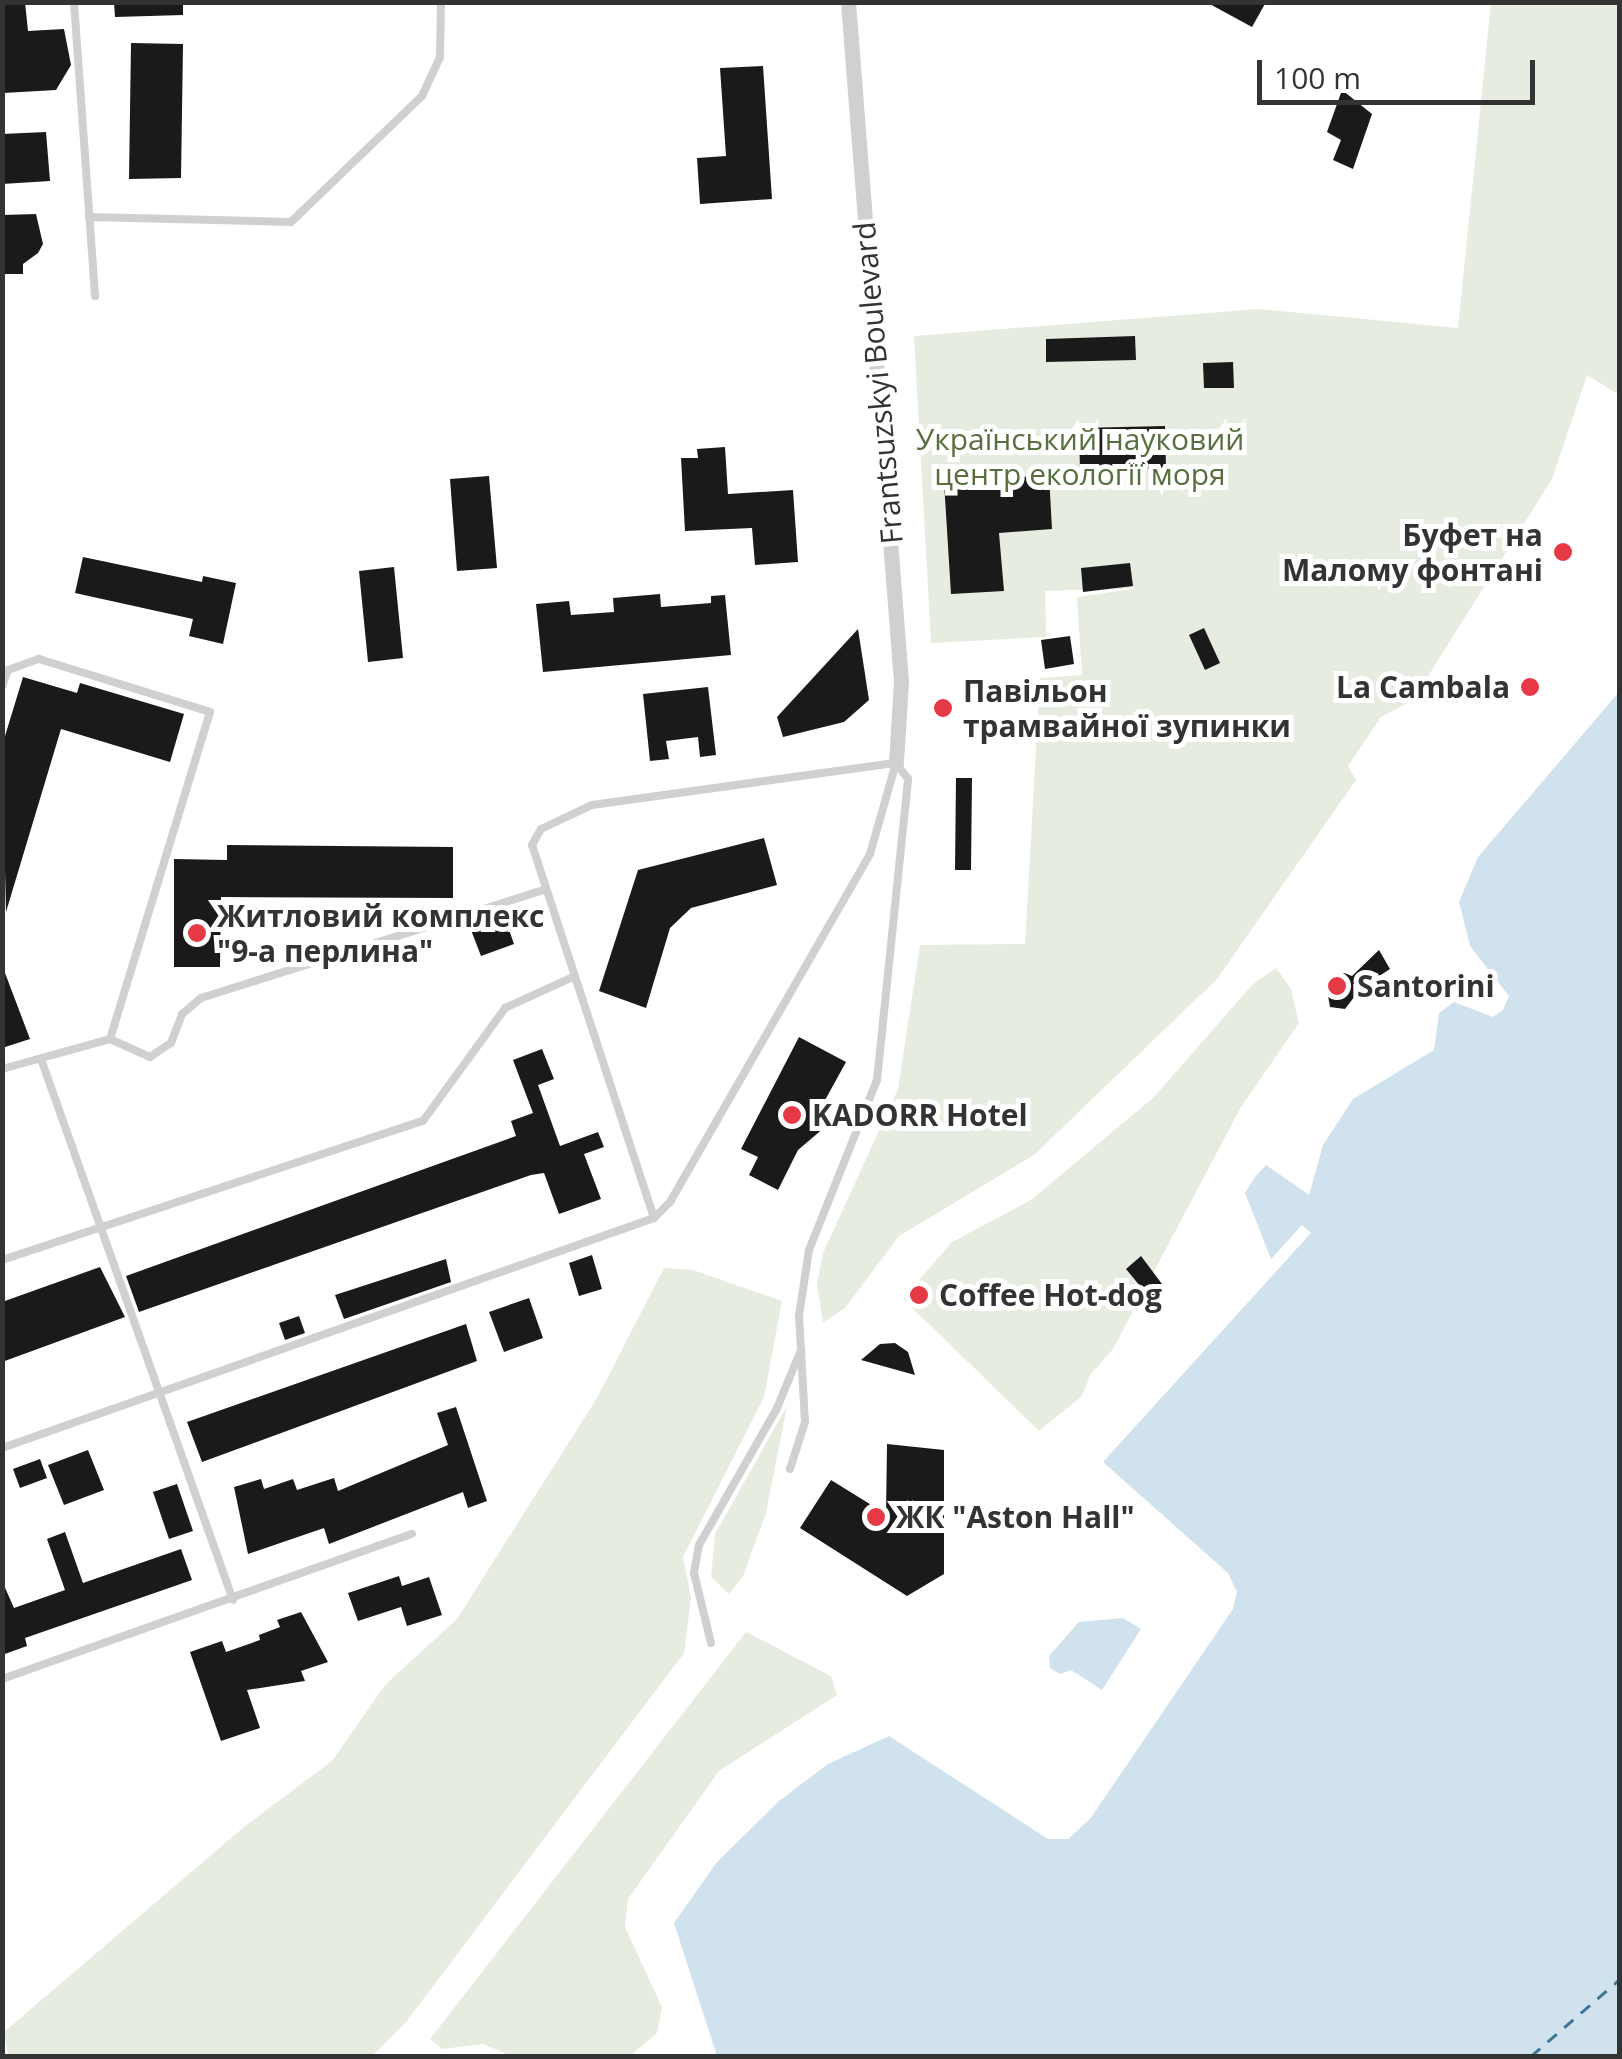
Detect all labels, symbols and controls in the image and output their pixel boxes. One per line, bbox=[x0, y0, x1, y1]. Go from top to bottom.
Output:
scale bar bbox=[1262, 40, 1540, 102]
text: 100 m bbox=[1274, 57, 1361, 98]
street label: Frantsuzskyi Boulevard bbox=[846, 220, 910, 546]
park label: Український науковий центр екології моря bbox=[916, 421, 1244, 492]
place label: Буфет на Малому фонтані bbox=[1282, 517, 1543, 588]
marker: Буфет на Малому фонтані bbox=[1552, 541, 1574, 563]
place label: La Cambala bbox=[1336, 669, 1510, 705]
place label: Павільон трамвайної зупинки bbox=[963, 673, 1291, 744]
marker: La Cambala bbox=[1519, 676, 1541, 698]
marker: Павільон трамвайної зупинки bbox=[932, 697, 954, 719]
place label: Житловий комплекс "9-а перлина" bbox=[217, 898, 544, 968]
marker: Житловий комплекс "9-а перлина" bbox=[186, 922, 208, 944]
place label: Santorini bbox=[1357, 968, 1495, 1004]
marker: Santorini bbox=[1326, 975, 1348, 997]
place label: KADORR Hotel bbox=[812, 1097, 1028, 1133]
marker: KADORR Hotel bbox=[781, 1104, 803, 1126]
place label: Coffee Hot-dog bbox=[939, 1277, 1162, 1313]
marker: Coffee Hot-dog bbox=[908, 1284, 930, 1306]
place label: ЖК "Aston Hall" bbox=[896, 1499, 1135, 1535]
marker: ЖК "Aston Hall" bbox=[865, 1506, 887, 1528]

